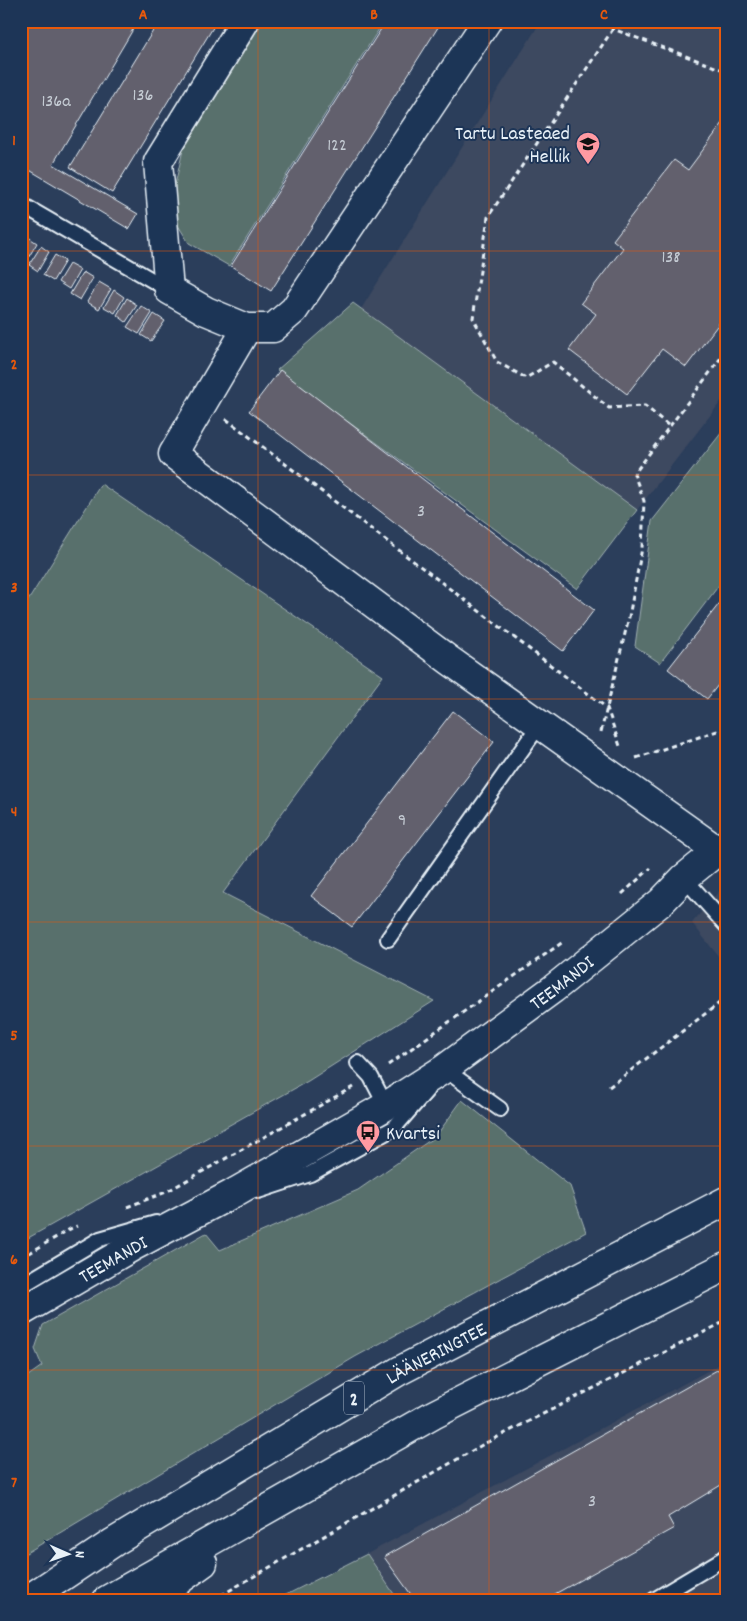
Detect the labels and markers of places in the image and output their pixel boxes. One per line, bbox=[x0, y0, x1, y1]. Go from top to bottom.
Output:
place label: Tartu Lasteaed Hellik bbox=[455, 121, 570, 172]
school or university icon: Tartu Lasteaed Hellik bbox=[575, 131, 601, 165]
bus stop icon: Kvartsi bbox=[355, 1119, 381, 1153]
place label: Kvartsi bbox=[386, 1121, 440, 1149]

